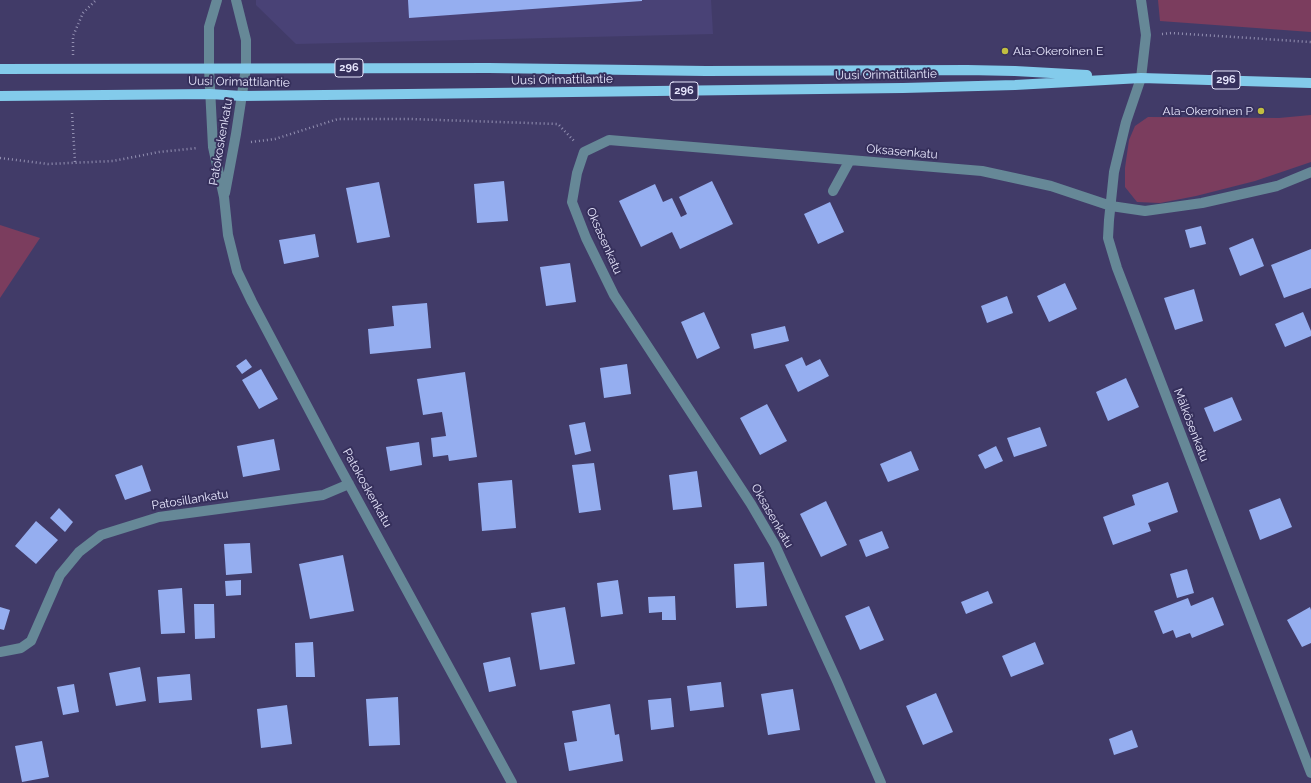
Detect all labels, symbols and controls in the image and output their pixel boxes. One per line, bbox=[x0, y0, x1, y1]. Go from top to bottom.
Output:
place label: Ala-Okeroinen E bbox=[1013, 44, 1103, 58]
marker: Ala-Okeroinen E bbox=[1000, 46, 1010, 56]
road number: 296 bbox=[335, 59, 363, 77]
street label: Uusi Orimattilantie bbox=[835, 67, 937, 83]
road number: 296 bbox=[1212, 71, 1240, 89]
street label: Uusi Orimattilantie bbox=[511, 72, 613, 88]
street label: Uusi Orimattilantie bbox=[188, 74, 290, 90]
road number: 296 bbox=[670, 82, 698, 100]
street label: Patokoskenkatu bbox=[206, 97, 236, 187]
place label: Ala-Okeroinen P bbox=[1163, 104, 1253, 118]
marker: Ala-Okeroinen P bbox=[1256, 106, 1266, 116]
street label: Oksasenkatu bbox=[866, 142, 938, 162]
street label: Oksasenkatu bbox=[583, 205, 625, 277]
street label: Mälkösenkatu bbox=[1170, 386, 1212, 464]
street label: Patokoskenkatu bbox=[339, 446, 395, 530]
street label: Oksasenkatu bbox=[748, 481, 796, 551]
street label: Patosillankatu bbox=[151, 487, 229, 513]

